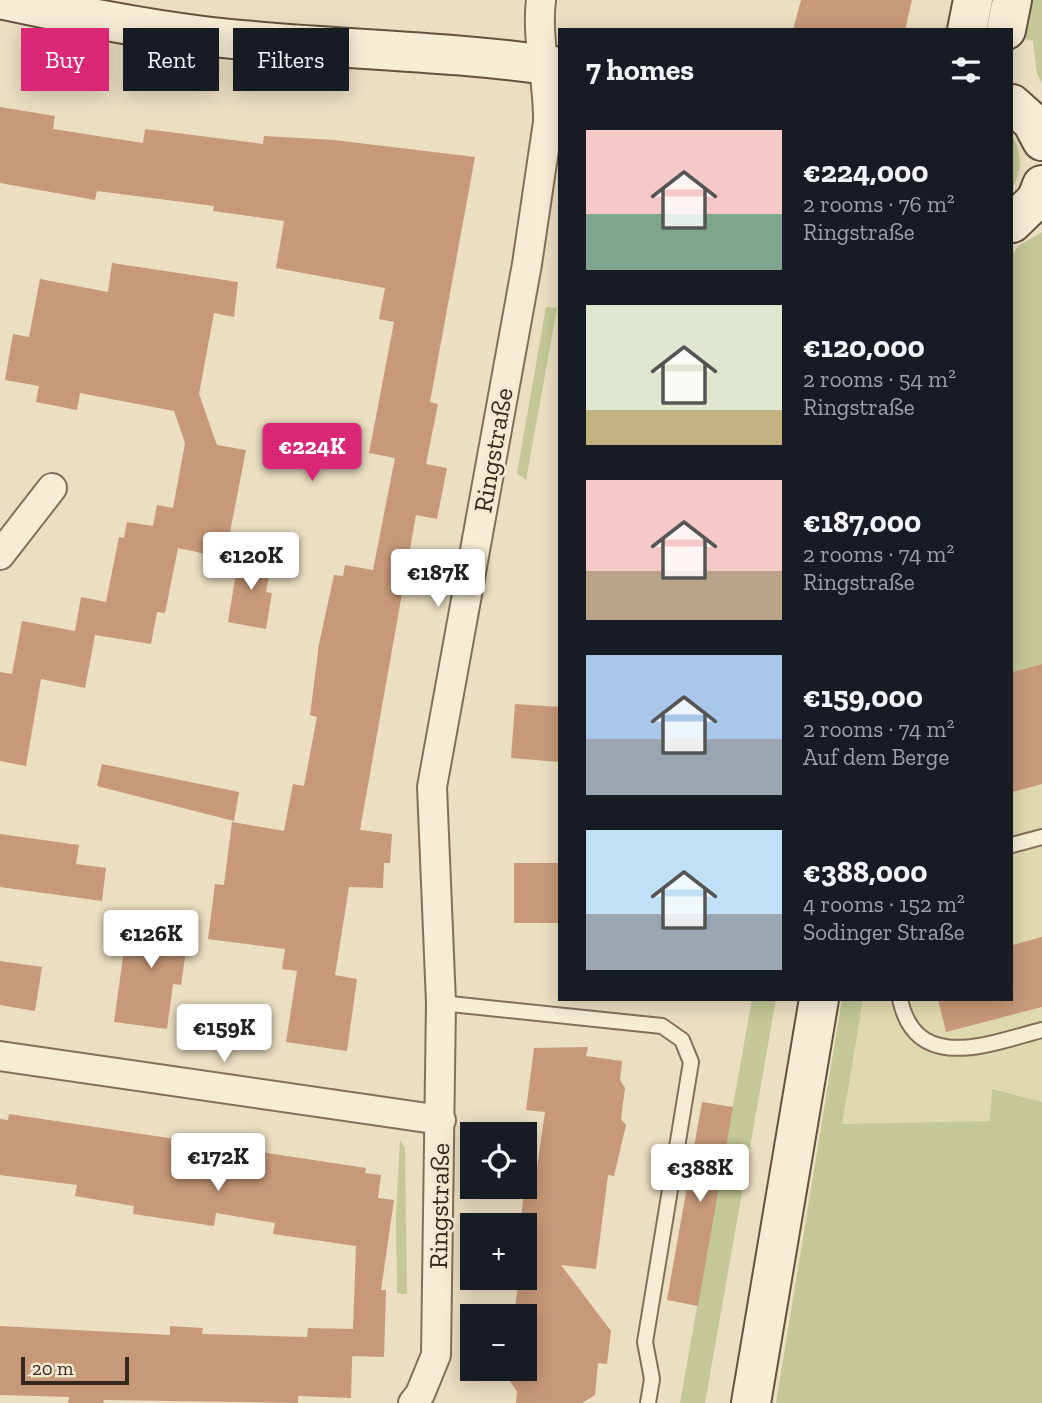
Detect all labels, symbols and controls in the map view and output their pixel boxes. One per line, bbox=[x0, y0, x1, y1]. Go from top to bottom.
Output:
chip: Buy bbox=[21, 28, 109, 91]
chip: Rent bbox=[123, 28, 219, 91]
chip: Filters bbox=[233, 28, 349, 91]
icon: filters bbox=[947, 51, 985, 89]
text: 7 homes bbox=[586, 52, 694, 88]
text: €224,000 bbox=[803, 154, 929, 190]
icon: home bbox=[642, 158, 726, 242]
text: 2 rooms · 76 m² bbox=[803, 190, 955, 218]
text: Ringstraße bbox=[803, 218, 915, 246]
text: €120,000 bbox=[803, 329, 925, 365]
icon: home bbox=[642, 333, 726, 417]
text: 2 rooms · 54 m² bbox=[803, 365, 956, 393]
street label: Ringstraße bbox=[466, 385, 520, 515]
text: Ringstraße bbox=[803, 393, 915, 421]
pin: €224K bbox=[263, 424, 361, 483]
text: €224K bbox=[279, 432, 345, 460]
text: €187,000 bbox=[803, 504, 921, 540]
icon: home bbox=[642, 508, 726, 592]
pin: €120K bbox=[202, 532, 300, 592]
text: 2 rooms · 74 m² bbox=[803, 540, 954, 568]
text: €120K bbox=[219, 541, 283, 569]
pin: €187K bbox=[389, 550, 487, 609]
text: €187K bbox=[407, 558, 469, 586]
text: Ringstraße bbox=[803, 568, 915, 596]
text: €159,000 bbox=[803, 679, 923, 715]
icon: home bbox=[642, 683, 726, 767]
text: 2 rooms · 74 m² bbox=[803, 715, 954, 743]
text: Auf dem Berge bbox=[803, 743, 949, 771]
text: €388,000 bbox=[803, 854, 928, 890]
icon: home bbox=[642, 858, 726, 942]
text: 4 rooms · 152 m² bbox=[803, 890, 965, 918]
pin: €126K bbox=[102, 911, 200, 970]
text: Sodinger Straße bbox=[803, 918, 965, 946]
text: €126K bbox=[119, 919, 183, 947]
pin: €159K bbox=[175, 1004, 273, 1064]
text: €159K bbox=[193, 1013, 255, 1041]
map controls bbox=[460, 1122, 537, 1381]
button: locate bbox=[460, 1122, 537, 1199]
pin: €172K bbox=[169, 1134, 267, 1193]
text: €172K bbox=[187, 1142, 249, 1170]
street label: Ringstraße bbox=[422, 1143, 456, 1269]
pin: €388K bbox=[651, 1144, 749, 1204]
text: €388K bbox=[667, 1153, 733, 1181]
button: + bbox=[460, 1213, 537, 1290]
button: − bbox=[460, 1304, 537, 1381]
scale bar bbox=[21, 1354, 130, 1386]
text: 20 m bbox=[32, 1357, 73, 1380]

